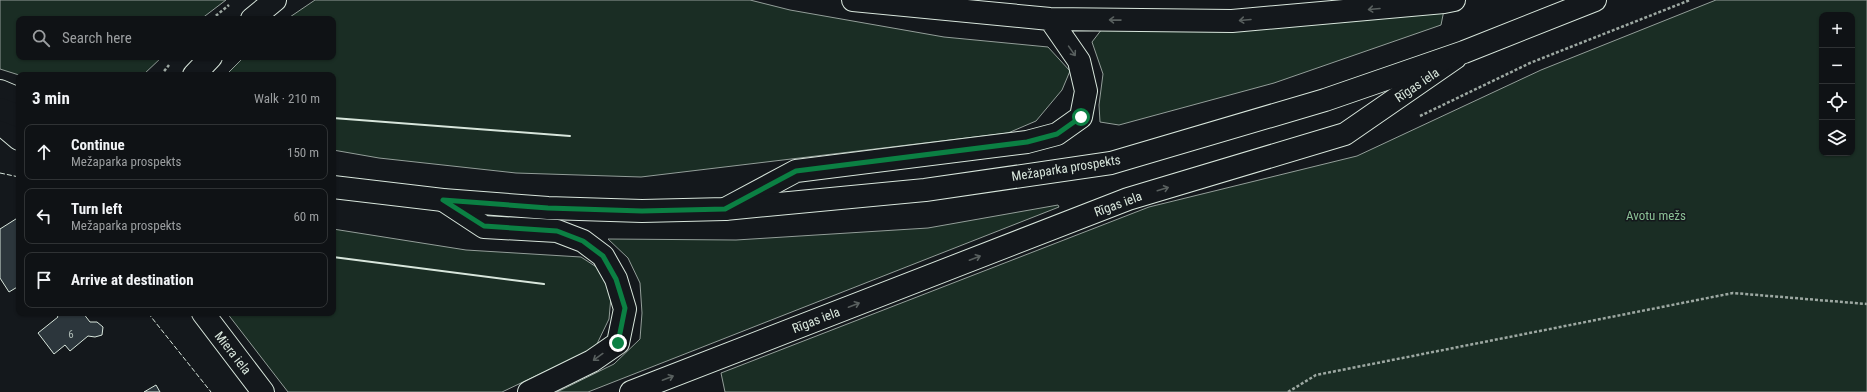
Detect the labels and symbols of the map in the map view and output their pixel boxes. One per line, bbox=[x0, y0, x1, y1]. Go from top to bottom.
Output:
one-way arrow bbox=[1368, 5, 1381, 12]
one-way arrow bbox=[1109, 16, 1122, 24]
one-way arrow bbox=[1238, 16, 1251, 24]
one-way arrow bbox=[1068, 46, 1076, 57]
street label: Rīgas iela bbox=[1392, 65, 1442, 105]
route start bbox=[1072, 108, 1090, 126]
street label: Mežaparka prospekts bbox=[1010, 152, 1122, 184]
one-way arrow bbox=[1156, 185, 1169, 192]
street label: Rīgas iela bbox=[1092, 188, 1144, 220]
park label: Avotu mežs bbox=[1626, 208, 1686, 223]
one-way arrow bbox=[969, 254, 981, 262]
one-way arrow bbox=[848, 301, 860, 309]
street label: Rīgas iela bbox=[790, 304, 842, 336]
house number: 6 bbox=[68, 328, 74, 341]
street label: Miera iela bbox=[212, 329, 254, 377]
route end bbox=[609, 334, 627, 352]
one-way arrow bbox=[593, 353, 604, 361]
one-way arrow bbox=[661, 373, 673, 381]

